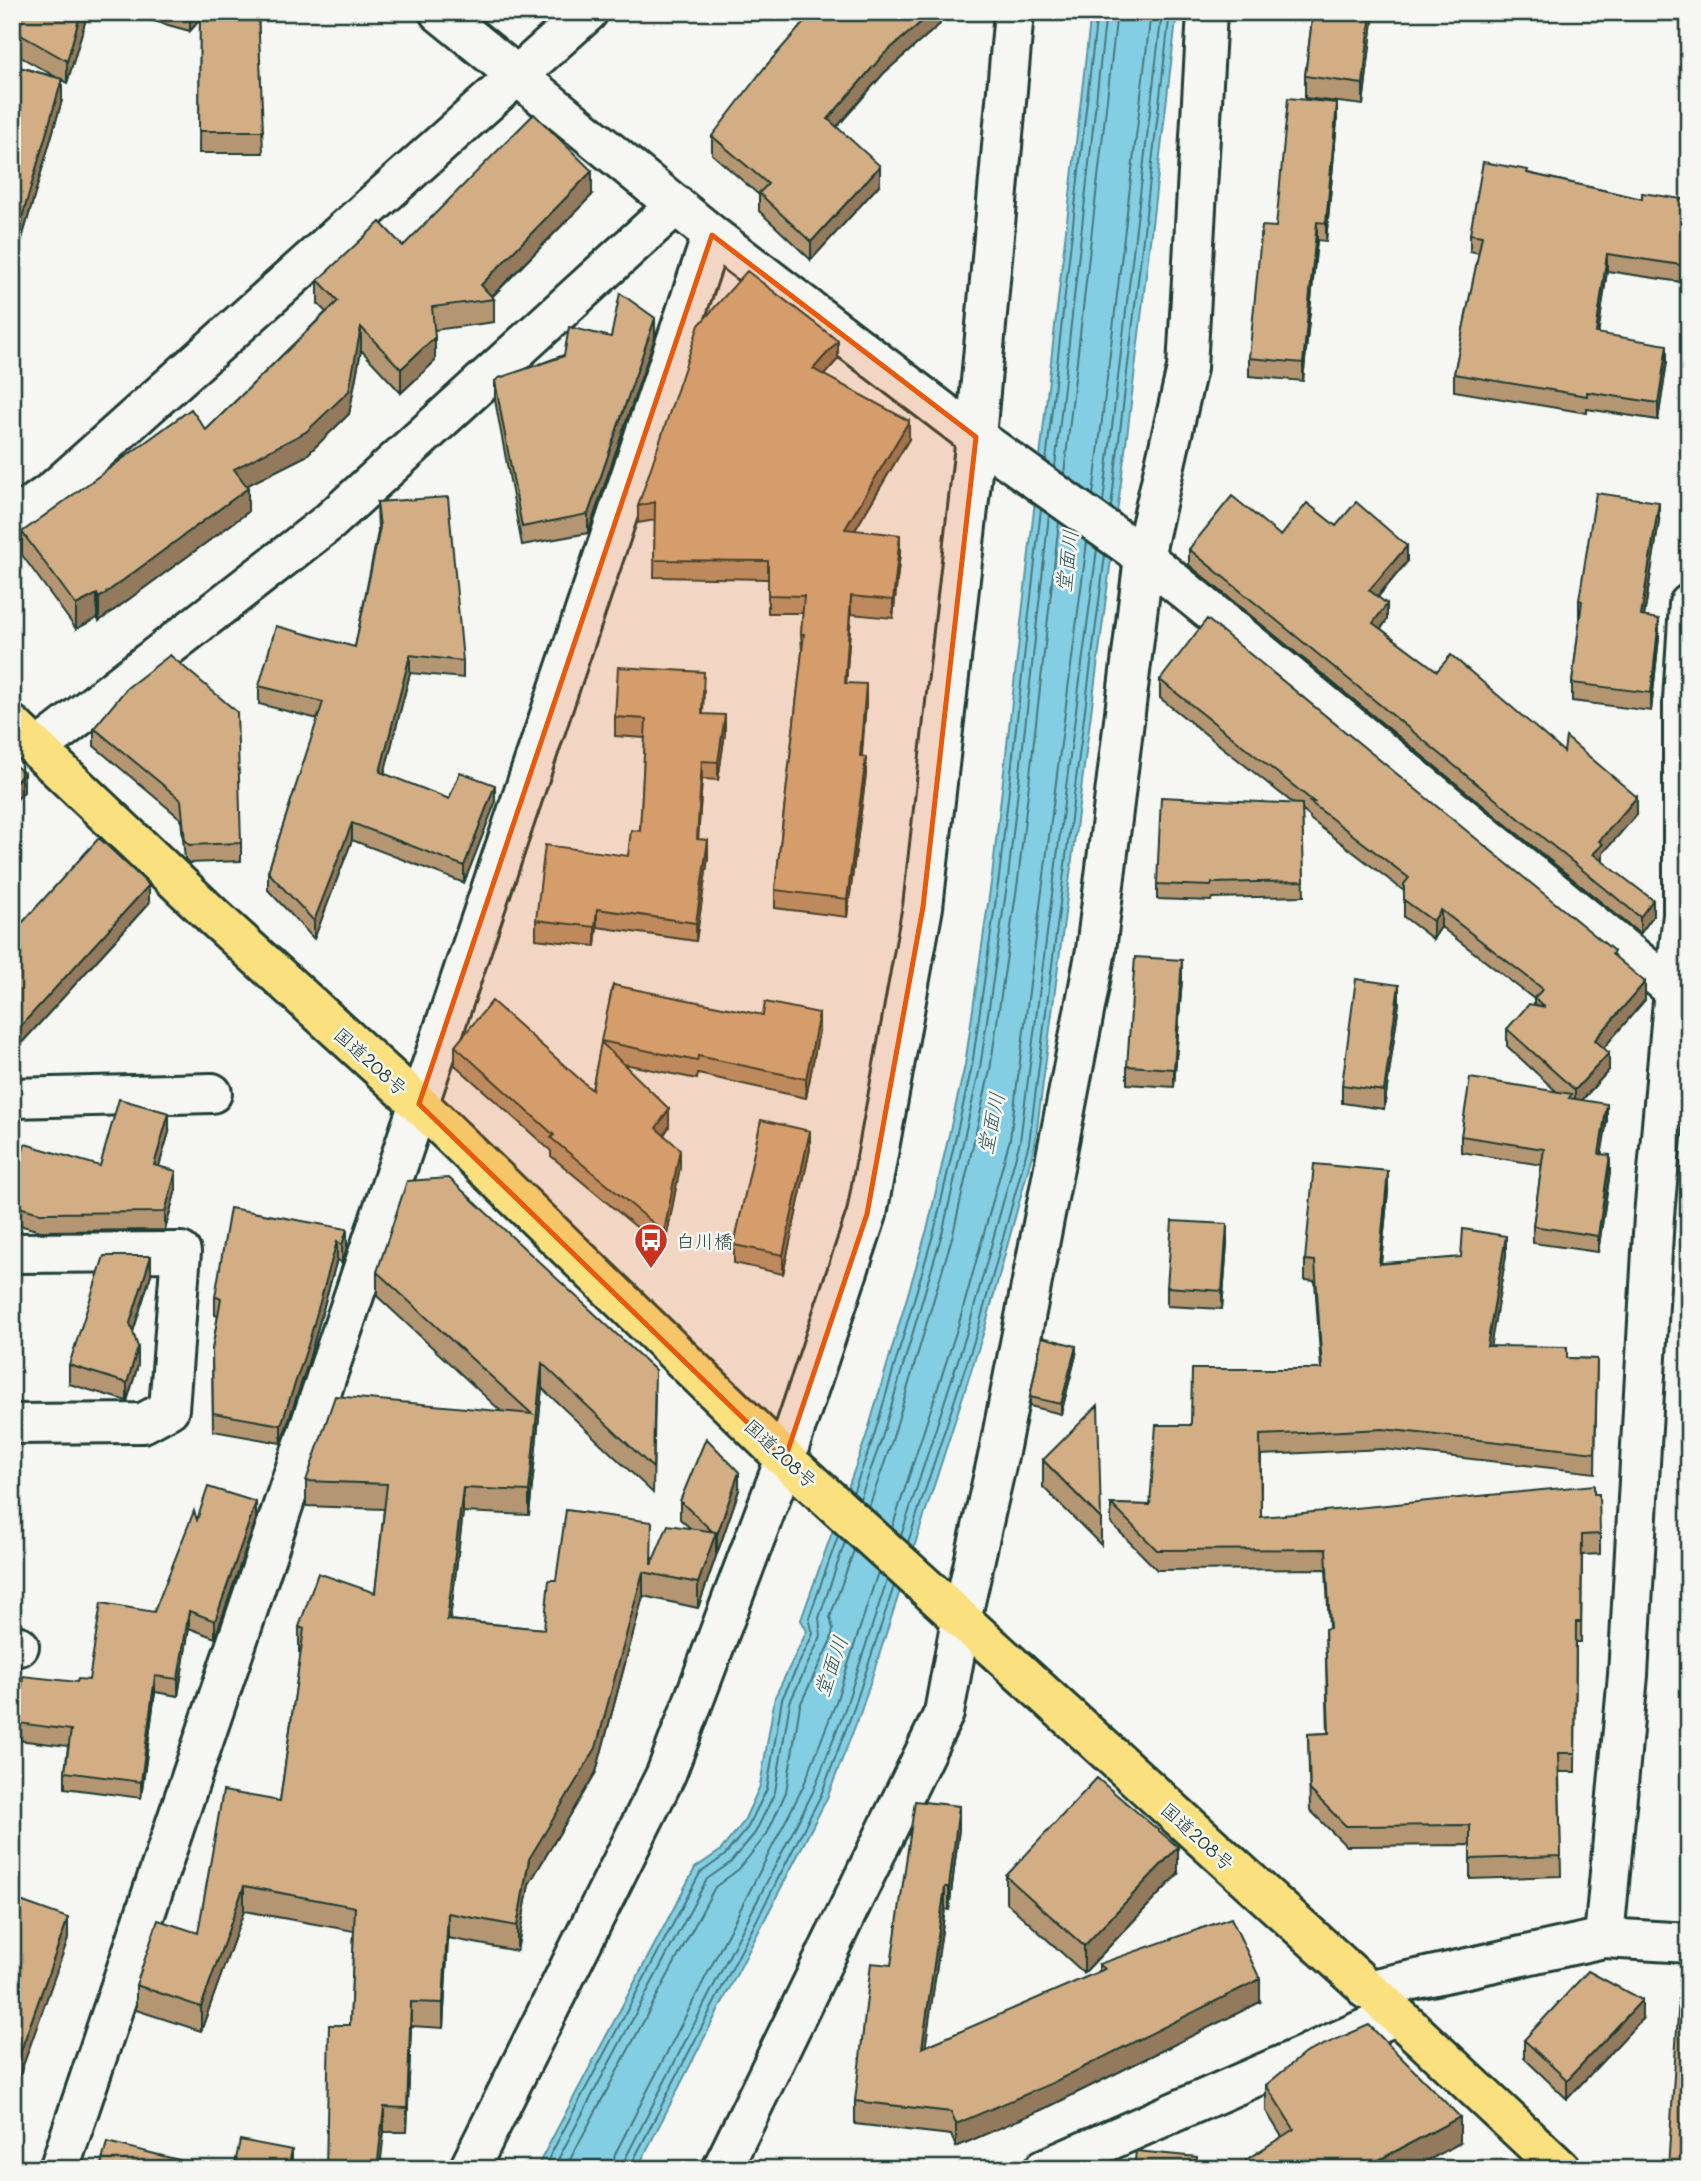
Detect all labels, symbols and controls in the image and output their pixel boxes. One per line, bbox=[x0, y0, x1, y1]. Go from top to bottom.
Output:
water label: 堂面川 bbox=[1049, 528, 1083, 594]
street label: 国道208号 bbox=[329, 1021, 413, 1101]
water label: 堂面川 bbox=[970, 1089, 1010, 1157]
bus stop icon: 白川橋 bbox=[632, 1221, 670, 1270]
place label: 白川橋 bbox=[676, 1228, 733, 1253]
street label: 国道208号 bbox=[739, 1413, 823, 1493]
water label: 堂面川 bbox=[807, 1632, 853, 1700]
street label: 国道208号 bbox=[1156, 1796, 1240, 1876]

